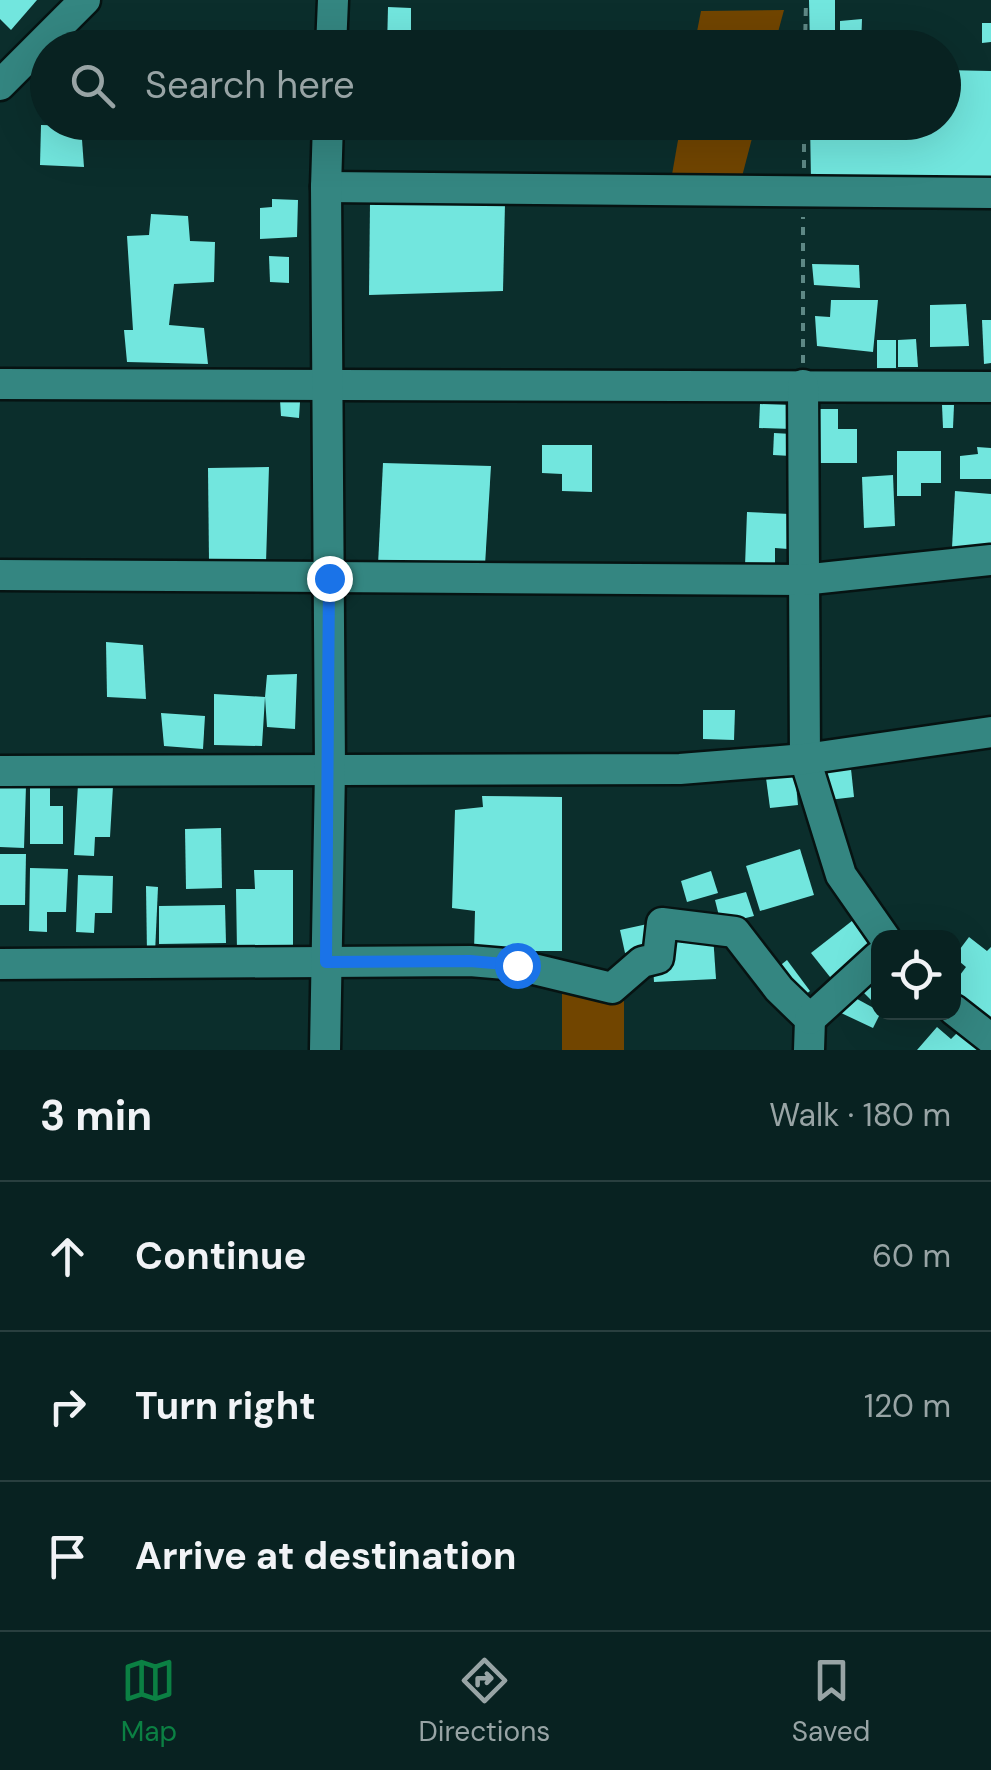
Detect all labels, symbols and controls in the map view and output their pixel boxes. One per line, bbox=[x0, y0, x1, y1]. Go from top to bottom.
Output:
search box bbox=[30, 30, 961, 140]
icon: search bbox=[65, 58, 120, 113]
text: Search here bbox=[145, 60, 355, 110]
route end bbox=[307, 556, 353, 602]
map controls bbox=[871, 930, 961, 1020]
button: locate bbox=[871, 930, 961, 1020]
route start bbox=[495, 943, 541, 989]
text: 3 min bbox=[40, 1088, 152, 1143]
text: Walk · 180 m bbox=[769, 1094, 951, 1136]
icon: ahead bbox=[40, 1229, 95, 1284]
text: Continue bbox=[135, 1231, 306, 1281]
text: 60 m bbox=[872, 1235, 951, 1277]
icon: right bbox=[40, 1379, 95, 1434]
text: Turn right bbox=[135, 1381, 316, 1431]
text: 120 m bbox=[864, 1385, 951, 1427]
icon: arrive bbox=[40, 1529, 95, 1584]
text: Arrive at destination bbox=[135, 1531, 517, 1581]
tab: Map bbox=[121, 1653, 177, 1750]
tab: Directions bbox=[419, 1653, 550, 1750]
tab: Saved bbox=[792, 1653, 870, 1750]

